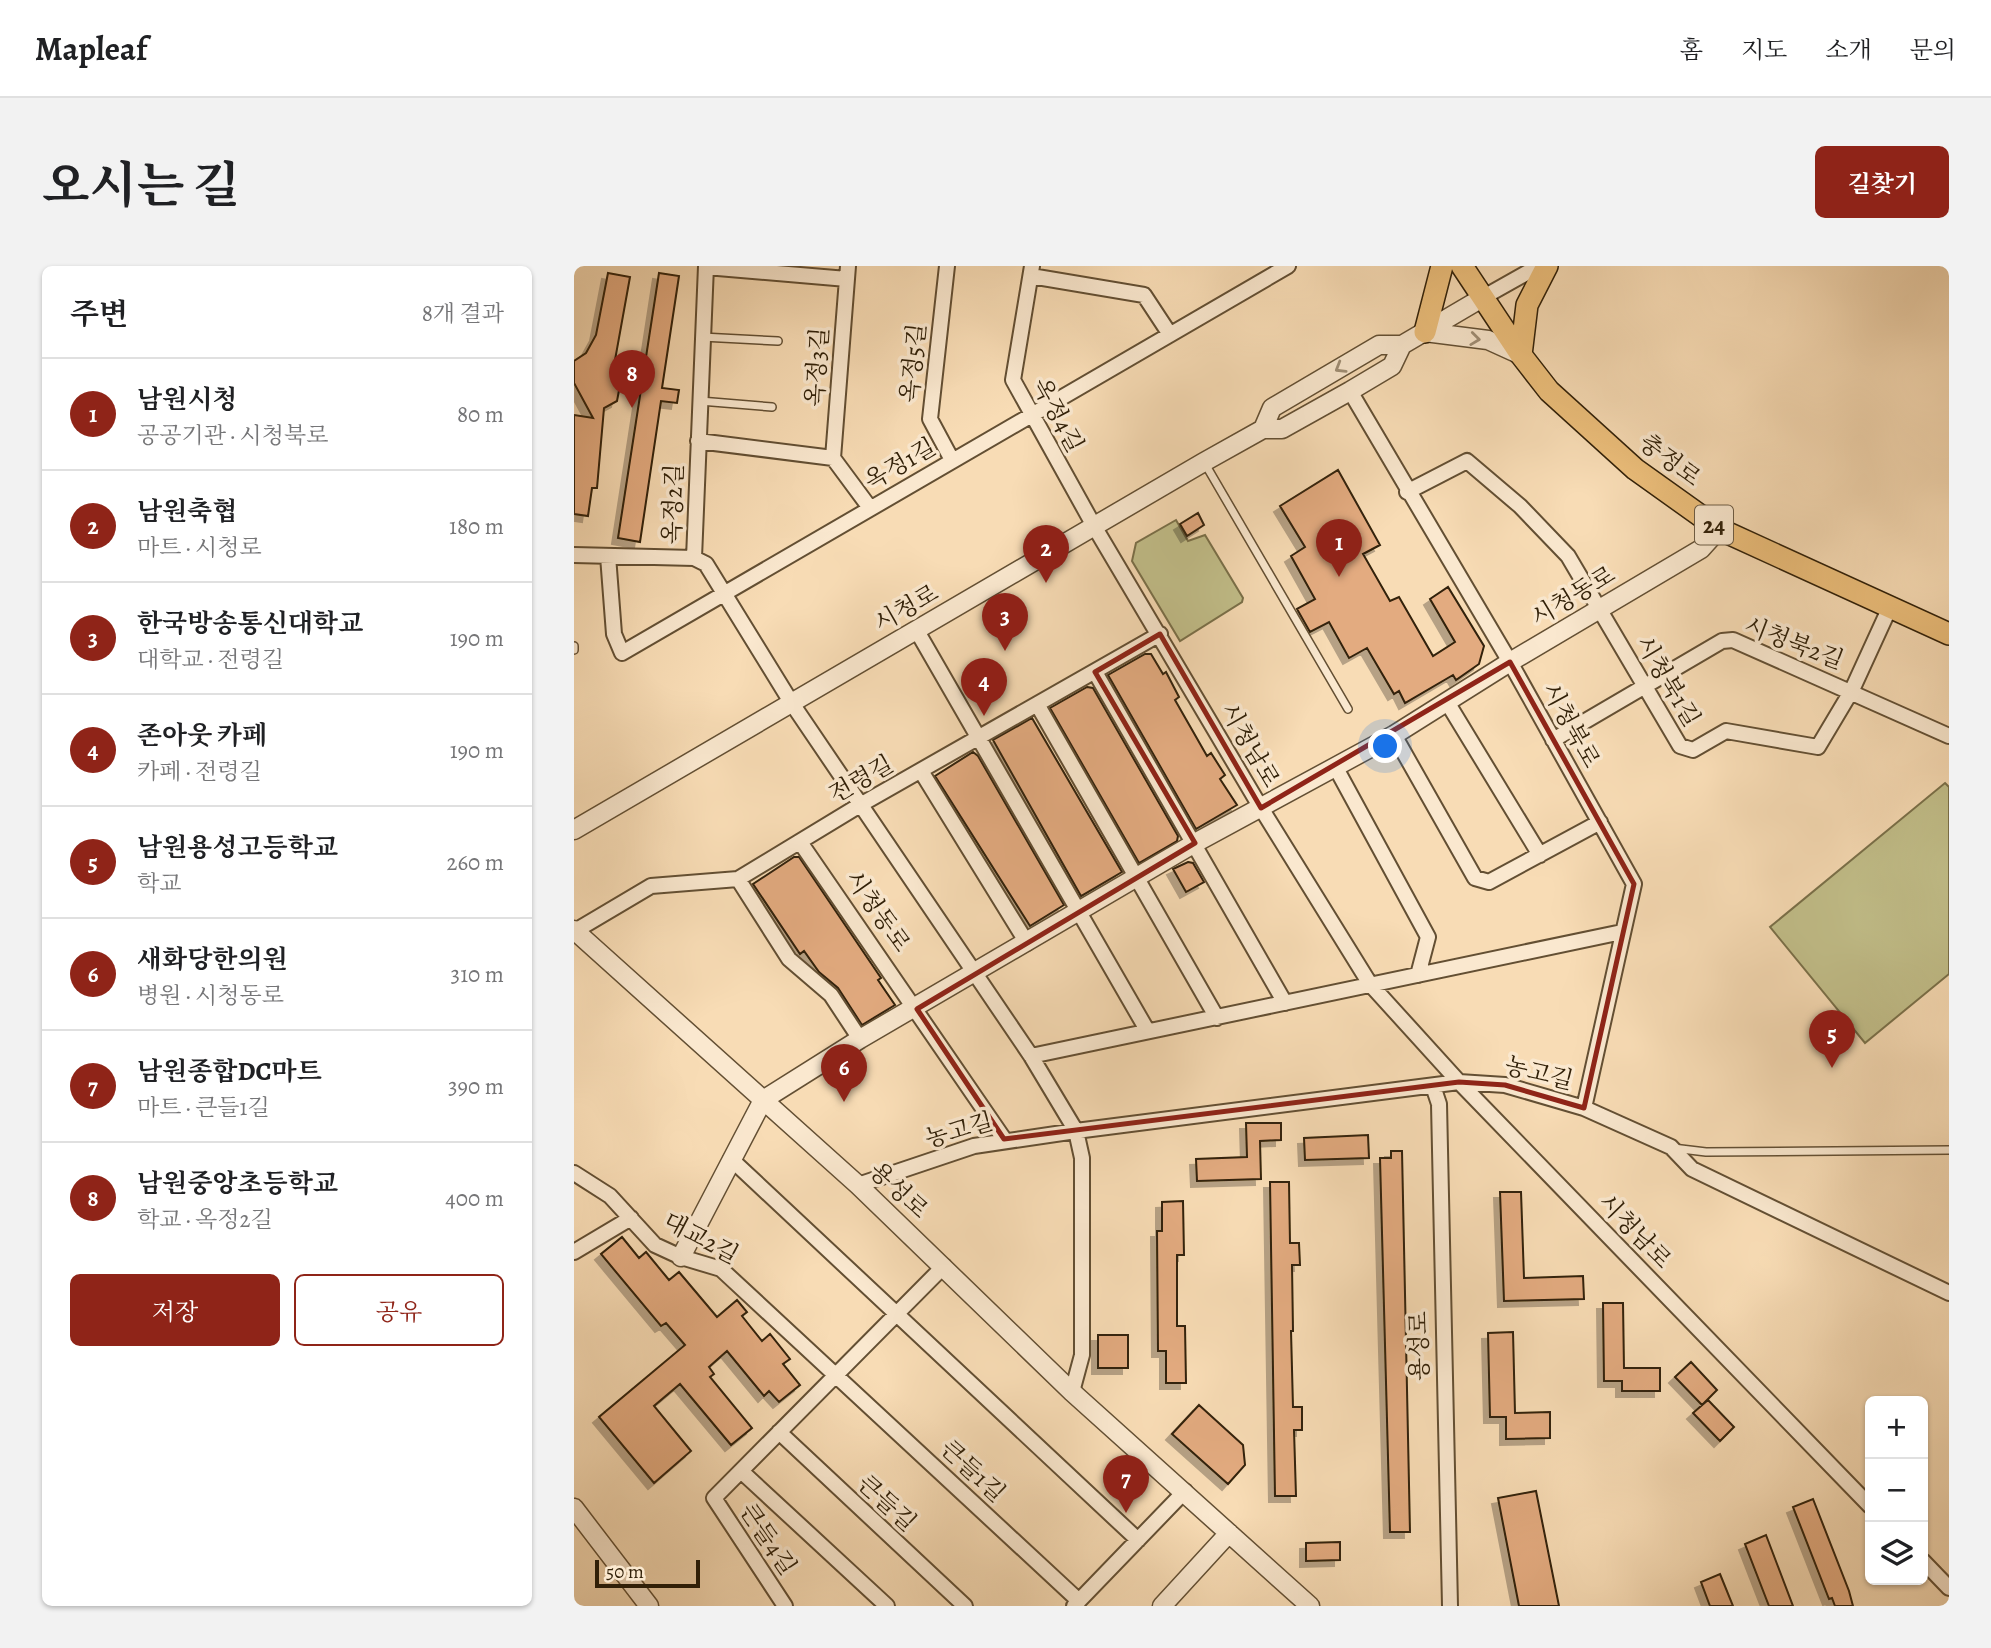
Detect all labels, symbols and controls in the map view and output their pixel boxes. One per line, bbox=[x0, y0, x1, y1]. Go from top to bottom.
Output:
text: Mapleaf bbox=[35, 26, 147, 71]
text: 홈 bbox=[1680, 34, 1703, 66]
text: 지도 bbox=[1741, 34, 1787, 66]
text: 소개 bbox=[1825, 34, 1872, 66]
text: 문의 bbox=[1910, 34, 1956, 66]
button: 길찾기 bbox=[1815, 146, 1949, 218]
text: 오시는 길 bbox=[42, 152, 240, 219]
text: 주변 bbox=[70, 294, 128, 334]
text: 8개 결과 bbox=[422, 298, 504, 329]
street label: 옥정5길 bbox=[893, 322, 933, 404]
street label: 옥정3길 bbox=[798, 326, 836, 408]
one-way arrow bbox=[1469, 331, 1480, 346]
pin: 8 bbox=[609, 350, 655, 408]
one-way arrow bbox=[1335, 360, 1347, 373]
street label: 옥정4길 bbox=[1025, 372, 1091, 458]
text: 남원시청 bbox=[137, 382, 237, 417]
text: 1 bbox=[89, 399, 97, 430]
text: 80 m bbox=[457, 399, 504, 430]
text: 공공기관 · 시청북로 bbox=[137, 420, 328, 451]
street label: 충정로 bbox=[1633, 426, 1707, 494]
street label: 옥정1길 bbox=[858, 431, 942, 497]
street label: 옥정2길 bbox=[656, 463, 690, 545]
text: 남원축협 bbox=[137, 494, 237, 529]
road number: 24 bbox=[1695, 506, 1733, 544]
text: 2 bbox=[87, 511, 99, 542]
text: 180 m bbox=[449, 511, 504, 542]
pin: 1 bbox=[1316, 519, 1362, 577]
pin: 2 bbox=[1023, 525, 1069, 583]
text: 마트 · 시청로 bbox=[137, 532, 262, 563]
street label: 시청동로 bbox=[1525, 558, 1621, 634]
street label: 시청로 bbox=[868, 577, 944, 639]
pin: 3 bbox=[982, 593, 1028, 651]
text: 한국방송통신대학교 bbox=[137, 606, 363, 641]
street label: 시청북2길 bbox=[1740, 609, 1848, 677]
text: 3 bbox=[88, 623, 98, 654]
text: 190 m bbox=[450, 623, 504, 654]
street label: 시청북1길 bbox=[1628, 629, 1708, 733]
text: 대학교 · 전령길 bbox=[137, 644, 284, 675]
pin: 4 bbox=[961, 658, 1007, 716]
street label: 시청북로 bbox=[1535, 677, 1607, 773]
street label: 시청남로 bbox=[1213, 697, 1287, 793]
text: 존아웃 카페 bbox=[137, 718, 267, 753]
your location bbox=[1368, 729, 1402, 763]
text: 4 bbox=[88, 735, 98, 766]
text: 190 m bbox=[450, 735, 504, 766]
street label: 전령길 bbox=[823, 748, 899, 810]
text: 카페 · 전령길 bbox=[137, 756, 262, 787]
text: 남원용성고등학교 bbox=[137, 830, 338, 865]
text: 5 bbox=[88, 847, 98, 878]
text: 260 m bbox=[446, 847, 504, 878]
street label: 시청동로 bbox=[838, 864, 918, 958]
text: 학교 bbox=[137, 868, 181, 899]
text: 새화당한의원 bbox=[137, 942, 288, 977]
text: 6 bbox=[88, 959, 98, 990]
text: 310 m bbox=[451, 959, 504, 990]
text: 병원 · 시청동로 bbox=[137, 980, 284, 1011]
pin: 5 bbox=[1809, 1010, 1855, 1068]
pin: 6 bbox=[821, 1044, 867, 1102]
street label: 농고길 bbox=[1501, 1049, 1577, 1097]
text: 남원종합DC마트 bbox=[137, 1054, 322, 1089]
text: 7 bbox=[88, 1071, 98, 1102]
text: 390 m bbox=[448, 1071, 504, 1102]
text: 마트 · 큰들1길 bbox=[137, 1092, 270, 1123]
street label: 농고길 bbox=[921, 1105, 997, 1155]
street label: 용성로 bbox=[863, 1155, 935, 1225]
text: 남원중앙초등학교 bbox=[137, 1166, 338, 1201]
text: 8 bbox=[87, 1183, 99, 1214]
text: 400 m bbox=[445, 1183, 504, 1214]
street label: 시청남로 bbox=[1591, 1187, 1679, 1275]
text: 학교 · 옥정2길 bbox=[137, 1204, 273, 1235]
street label: 대교2길 bbox=[658, 1205, 744, 1271]
button: 저장 bbox=[70, 1274, 280, 1346]
button: 공유 bbox=[294, 1274, 504, 1346]
street label: 용성로 bbox=[1402, 1311, 1436, 1381]
map controls bbox=[1865, 1396, 1928, 1585]
button: + bbox=[1865, 1396, 1928, 1459]
street label: 큰들1길 bbox=[934, 1433, 1012, 1509]
pin: 7 bbox=[1103, 1455, 1149, 1513]
button: − bbox=[1865, 1459, 1928, 1522]
street label: 큰들길 bbox=[851, 1468, 923, 1538]
street label: 큰들4길 bbox=[732, 1497, 804, 1581]
button: layers bbox=[1865, 1522, 1928, 1585]
scale bar bbox=[595, 1557, 700, 1589]
text: 50 m bbox=[606, 1559, 644, 1585]

